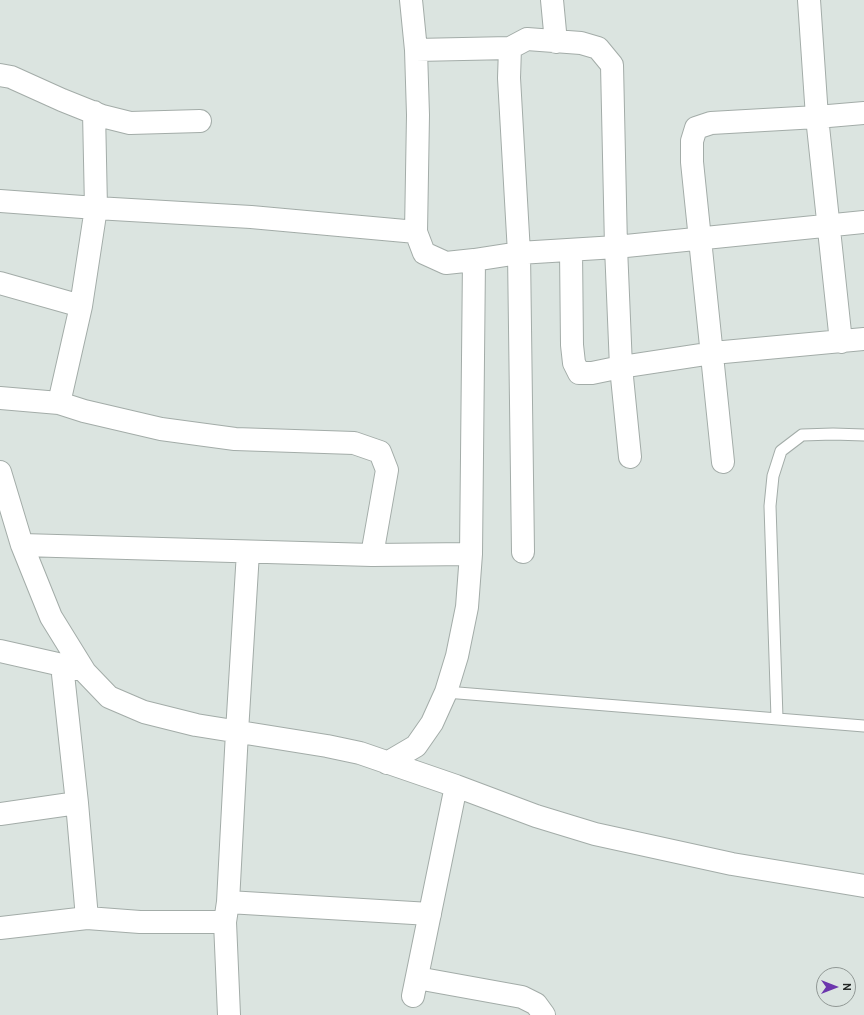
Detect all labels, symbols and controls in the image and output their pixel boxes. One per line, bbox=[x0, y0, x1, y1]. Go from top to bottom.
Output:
north arrow bbox=[816, 967, 856, 1007]
text: N bbox=[840, 983, 854, 991]

